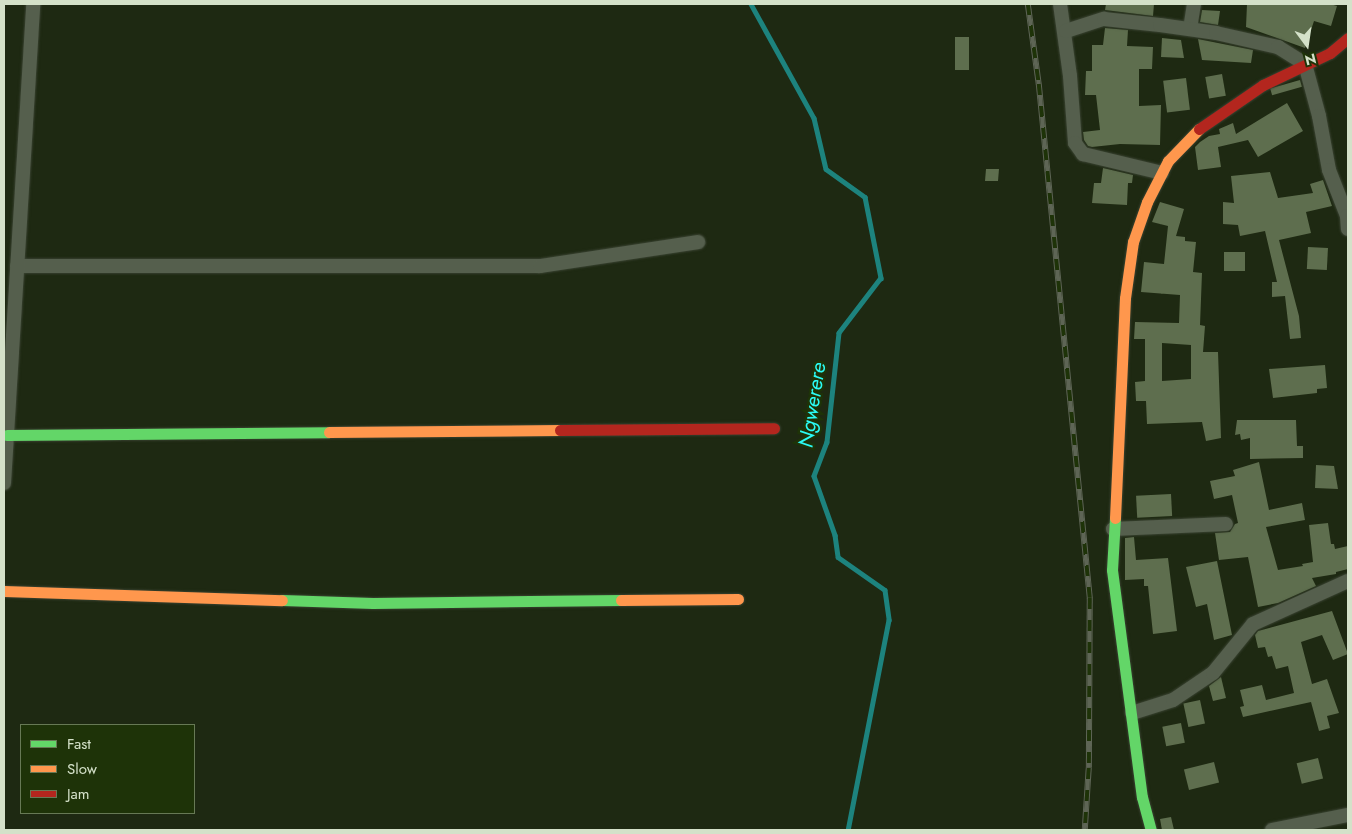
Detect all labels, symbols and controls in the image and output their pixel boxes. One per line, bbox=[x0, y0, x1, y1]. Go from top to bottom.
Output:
north arrow bbox=[1282, 20, 1332, 70]
text: N bbox=[1303, 49, 1318, 71]
water label: Ngwerere bbox=[793, 361, 831, 449]
legend bbox=[20, 724, 195, 814]
text: Fast bbox=[67, 733, 91, 755]
text: Slow bbox=[67, 758, 97, 780]
text: Jam bbox=[67, 783, 90, 805]

